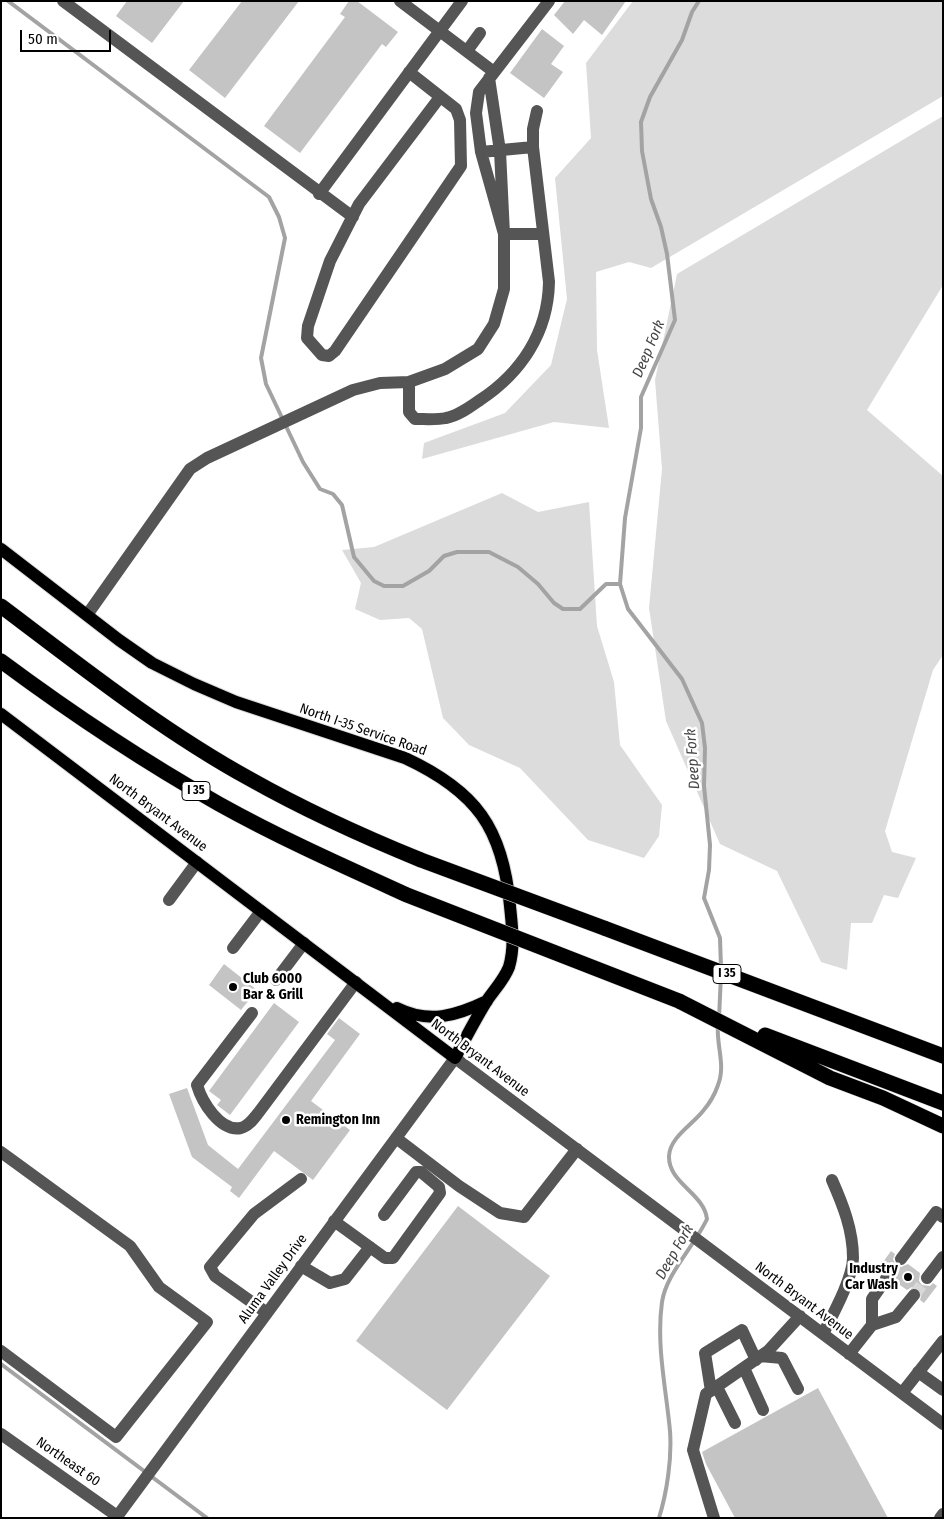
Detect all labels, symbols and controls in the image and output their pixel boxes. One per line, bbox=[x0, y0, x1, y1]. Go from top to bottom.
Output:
scale bar bbox=[22, 20, 114, 52]
text: 50 m bbox=[28, 30, 58, 48]
water label: Deep Fork bbox=[629, 318, 669, 380]
street label: North I-35 Service Road bbox=[297, 700, 429, 760]
water label: Deep Fork bbox=[682, 728, 704, 790]
street label: North Bryant Avenue bbox=[106, 771, 210, 855]
road number: I 35 bbox=[182, 781, 210, 800]
road number: I 35 bbox=[713, 964, 741, 984]
place label: Club 6000 Bar & Grill bbox=[243, 971, 303, 1004]
marker: Club 6000 Bar & Grill bbox=[227, 981, 239, 993]
street label: North Bryant Avenue bbox=[428, 1016, 532, 1100]
place label: Remington Inn bbox=[296, 1112, 380, 1128]
marker: Remington Inn bbox=[280, 1114, 292, 1126]
water label: Deep Fork bbox=[652, 1221, 698, 1283]
street label: Aluma Valley Drive bbox=[235, 1231, 311, 1327]
street label: North Bryant Avenue bbox=[752, 1259, 856, 1343]
place label: Industry Car Wash bbox=[845, 1261, 898, 1294]
marker: Industry Car Wash bbox=[902, 1271, 914, 1283]
street label: Northeast 60 bbox=[33, 1434, 103, 1490]

